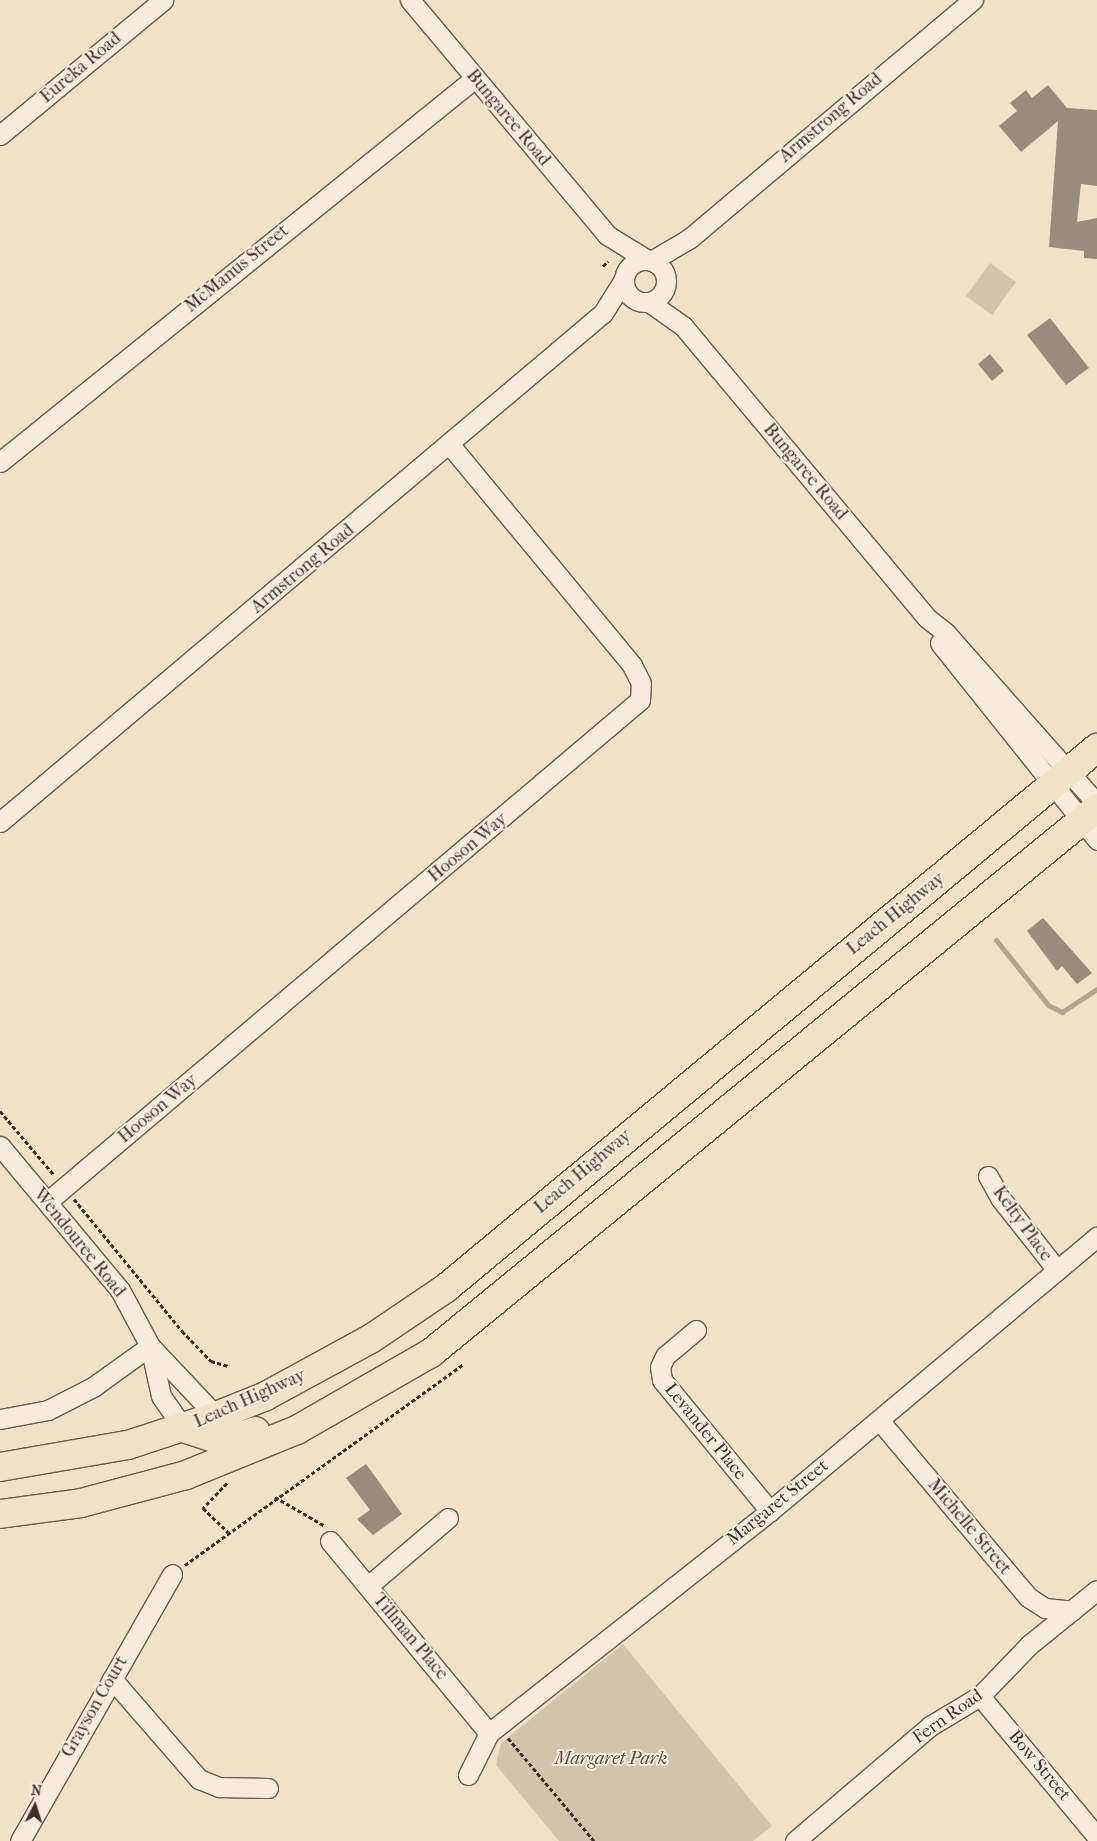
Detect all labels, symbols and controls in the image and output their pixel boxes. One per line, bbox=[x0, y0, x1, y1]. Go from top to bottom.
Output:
street label: Eureka Road bbox=[36, 28, 126, 108]
street label: Bungaree Road bbox=[461, 65, 555, 171]
street label: Armstrong Road bbox=[775, 69, 887, 167]
street label: McManus Street bbox=[181, 221, 293, 317]
street label: Bungaree Road bbox=[758, 419, 852, 525]
street label: Armstrong Road bbox=[247, 520, 359, 618]
street label: Hooson Way bbox=[424, 809, 512, 887]
street label: Leach Highway bbox=[843, 868, 949, 960]
street label: Hooson Way bbox=[114, 1070, 202, 1148]
street label: Leach Highway bbox=[530, 1125, 636, 1219]
street label: Kelty Place bbox=[988, 1182, 1056, 1266]
street label: Wendouree Road bbox=[28, 1184, 130, 1302]
street label: Leach Highway bbox=[191, 1365, 309, 1433]
street label: Levander Place bbox=[659, 1379, 751, 1485]
street label: Margaret Street bbox=[723, 1455, 833, 1551]
street label: Michelle Street bbox=[923, 1475, 1015, 1579]
street label: Tillman Place bbox=[368, 1590, 452, 1684]
street label: Grayson Court bbox=[57, 1653, 133, 1761]
street label: Fern Road bbox=[909, 1685, 987, 1749]
street label: Bow Street bbox=[1003, 1726, 1075, 1806]
park label: Margaret Park bbox=[555, 1748, 667, 1770]
north arrow bbox=[10, 1781, 60, 1831]
text: N bbox=[30, 1782, 42, 1799]

